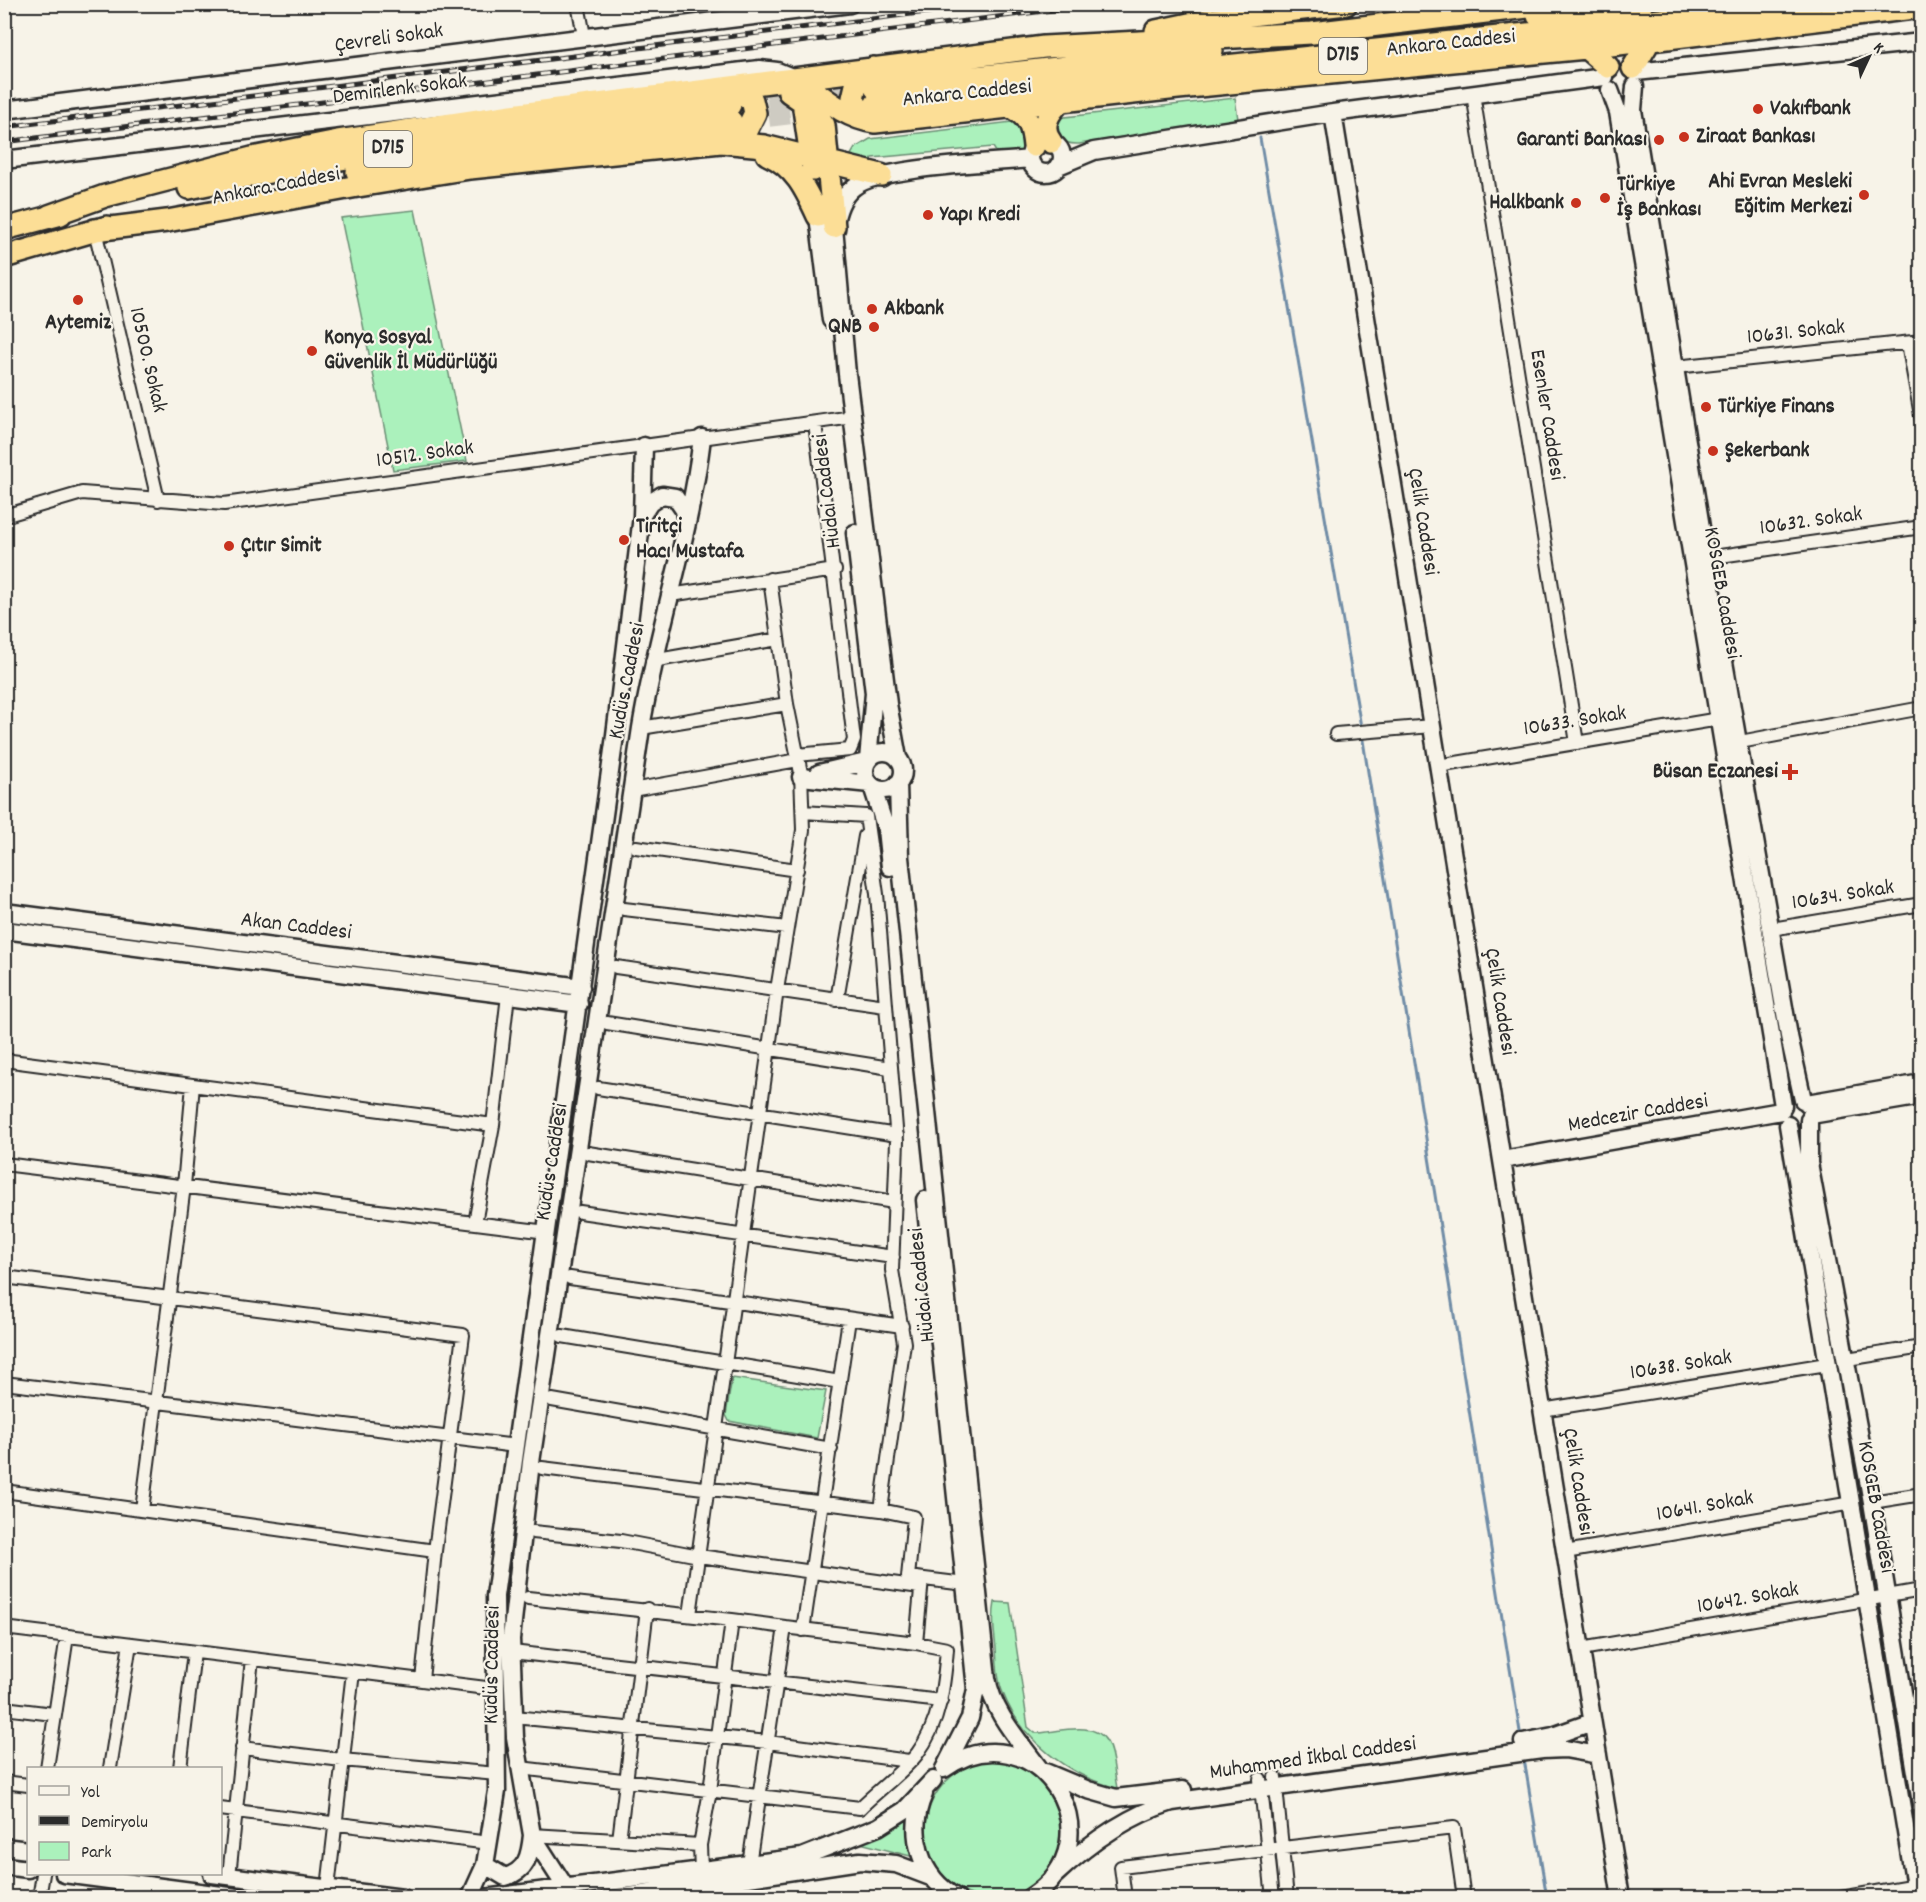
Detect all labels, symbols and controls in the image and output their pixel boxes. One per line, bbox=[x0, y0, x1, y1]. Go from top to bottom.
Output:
street label: Çevreli Sokak bbox=[333, 16, 445, 62]
street label: Ankara Caddesi bbox=[1385, 22, 1517, 66]
north arrow bbox=[1839, 27, 1899, 87]
road number: D715 bbox=[1319, 38, 1367, 74]
text: K bbox=[1867, 38, 1889, 59]
street label: Demirlenk Sokak bbox=[331, 66, 469, 114]
street label: Ankara Caddesi bbox=[901, 72, 1033, 116]
place label: Vakıfbank bbox=[1770, 94, 1851, 125]
marker: Vakıfbank bbox=[1751, 102, 1765, 116]
place label: Ziraat Bankası bbox=[1696, 122, 1815, 153]
place label: Garanti Bankası bbox=[1516, 125, 1647, 156]
marker: Ziraat Bankası bbox=[1677, 130, 1691, 144]
road number: D715 bbox=[364, 131, 412, 167]
marker: Garanti Bankası bbox=[1652, 133, 1666, 147]
street label: Ankara Caddesi bbox=[209, 159, 343, 215]
place label: Ahi Evran Mesleki Eğitim Merkezi bbox=[1708, 167, 1852, 223]
place label: Türkiye İş Bankası bbox=[1617, 170, 1701, 226]
place label: Halkbank bbox=[1489, 188, 1564, 219]
marker: Ahi Evran Mesleki Eğitim Merkezi bbox=[1857, 188, 1871, 202]
marker: Türkiye İş Bankası bbox=[1598, 191, 1612, 205]
marker: Halkbank bbox=[1569, 196, 1583, 210]
place label: Yapı Kredi bbox=[939, 200, 1020, 231]
marker: Yapı Kredi bbox=[921, 208, 935, 222]
marker: Aytemiz bbox=[71, 293, 85, 307]
place label: Akbank bbox=[884, 294, 944, 325]
marker: Akbank bbox=[865, 302, 879, 316]
street label: 10500. Sokak bbox=[120, 304, 174, 416]
place label: Aytemiz bbox=[45, 308, 112, 339]
place label: QNB bbox=[828, 312, 862, 343]
street label: 10631. Sokak bbox=[1745, 312, 1847, 354]
marker: QNB bbox=[867, 320, 881, 334]
place label: Konya Sosyal Güvenlik İl Müdürlüğü bbox=[324, 323, 498, 379]
marker: Konya Sosyal Güvenlik İl Müdürlüğü bbox=[305, 344, 319, 358]
street label: Esenler Caddesi bbox=[1520, 347, 1572, 483]
place label: Türkiye Finans bbox=[1718, 392, 1835, 423]
marker: Türkiye Finans bbox=[1699, 400, 1713, 414]
street label: Hüdai Caddesi bbox=[806, 432, 850, 550]
street label: 10512. Sokak bbox=[374, 433, 476, 477]
place label: Şekerbank bbox=[1725, 436, 1810, 467]
marker: Şekerbank bbox=[1706, 444, 1720, 458]
street label: Çelik Caddesi bbox=[1398, 466, 1446, 578]
street label: 10632. Sokak bbox=[1758, 499, 1864, 545]
place label: Tiritçi Hacı Mustafa bbox=[636, 512, 744, 568]
street label: KOSGEB Caddesi bbox=[1694, 524, 1748, 662]
place label: Çıtır Simit bbox=[241, 531, 322, 562]
marker: Tiritçi Hacı Mustafa bbox=[617, 533, 631, 547]
marker: Çıtır Simit bbox=[222, 539, 236, 553]
street label: Kudüs Caddesi bbox=[601, 620, 655, 742]
street label: 10633. Sokak bbox=[1521, 699, 1629, 745]
place label: Büsan Eczanesi bbox=[1653, 757, 1778, 788]
marker: Büsan Eczanesi bbox=[1783, 765, 1797, 779]
street label: 10634. Sokak bbox=[1790, 873, 1896, 919]
street label: Akan Caddesi bbox=[239, 905, 353, 949]
street label: Çelik Caddesi bbox=[1475, 946, 1523, 1058]
street label: Medcezir Caddesi bbox=[1565, 1086, 1711, 1142]
street label: Kudüs Caddesi bbox=[528, 1101, 578, 1223]
street label: Hüdai Caddesi bbox=[902, 1226, 944, 1344]
street label: 10638. Sokak bbox=[1628, 1343, 1734, 1389]
street label: Çelik Caddesi bbox=[1553, 1426, 1601, 1538]
street label: KOSGEB Caddesi bbox=[1848, 1438, 1902, 1576]
street label: 10641. Sokak bbox=[1654, 1483, 1756, 1531]
street label: 10642. Sokak bbox=[1695, 1575, 1801, 1623]
street label: Kudüs Caddesi bbox=[476, 1605, 510, 1725]
street label: Muhammed İkbal Caddesi bbox=[1208, 1729, 1418, 1789]
legend bbox=[27, 1767, 222, 1875]
text: Yol bbox=[81, 1781, 101, 1806]
text: Demiryolu bbox=[81, 1811, 148, 1836]
text: Park bbox=[81, 1841, 112, 1866]

